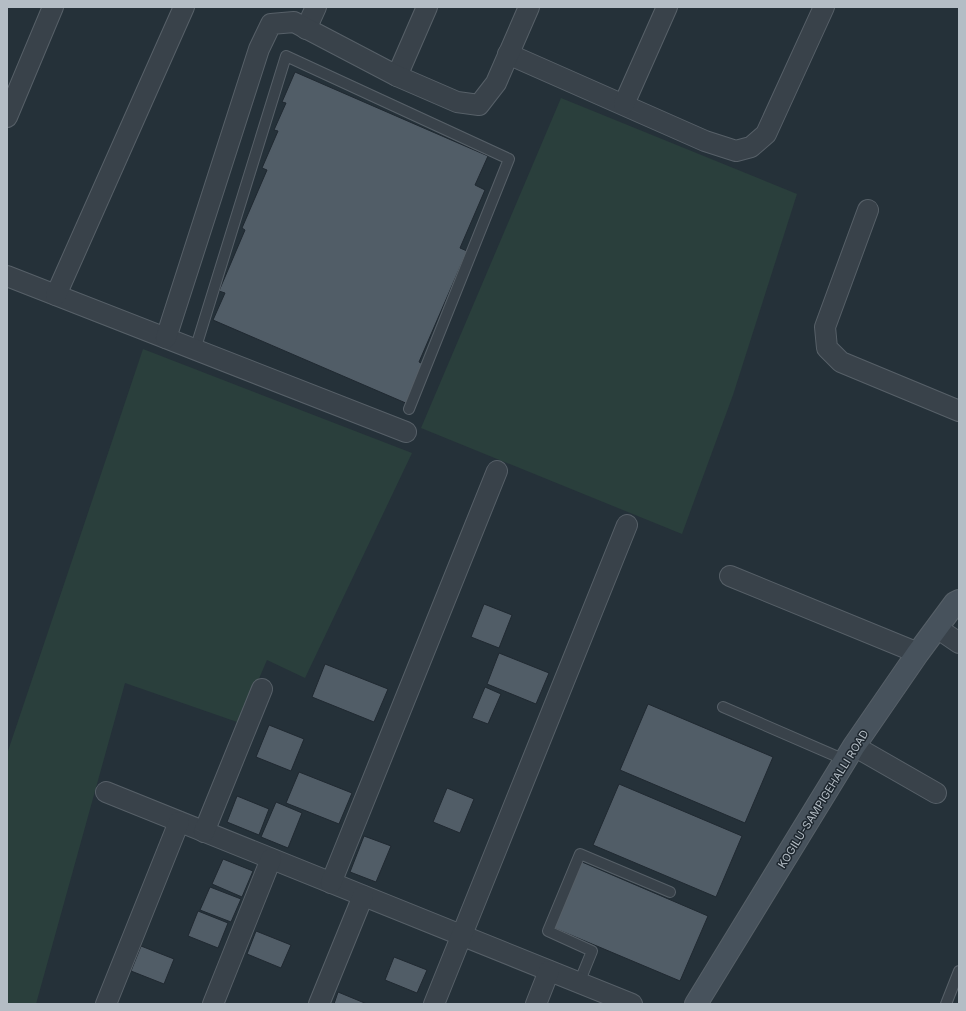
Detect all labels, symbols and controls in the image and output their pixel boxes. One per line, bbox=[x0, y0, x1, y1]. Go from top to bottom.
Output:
street label: KOGILU-SAMPIGEHALLI ROAD bbox=[775, 727, 871, 871]

